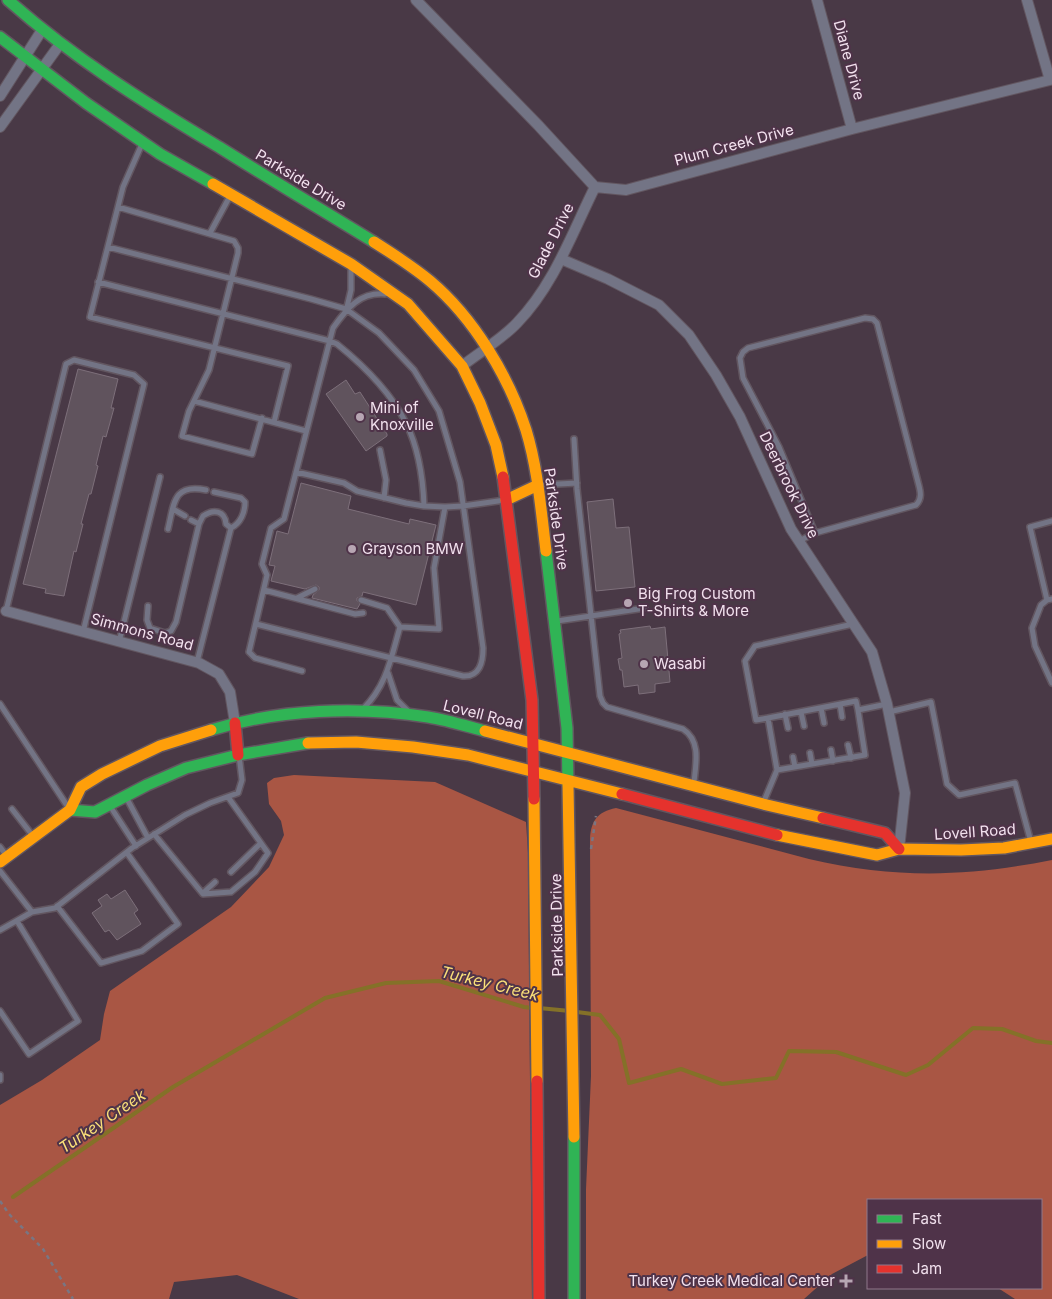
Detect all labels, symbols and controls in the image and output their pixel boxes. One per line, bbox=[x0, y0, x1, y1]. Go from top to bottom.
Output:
street label: Diane Drive bbox=[830, 18, 869, 102]
street label: Plum Creek Drive bbox=[672, 119, 796, 170]
street label: Parkside Drive bbox=[252, 145, 350, 214]
street label: Glade Drive bbox=[523, 200, 578, 282]
place label: Mini of Knoxville bbox=[370, 398, 434, 434]
marker: Mini of Knoxville bbox=[354, 411, 366, 423]
street label: Deerbrook Drive bbox=[755, 428, 824, 541]
street label: Parkside Drive bbox=[540, 467, 573, 571]
place label: Grayson BMW bbox=[362, 539, 464, 558]
marker: Grayson BMW bbox=[346, 543, 358, 555]
place label: Big Frog Custom T-Shirts & More bbox=[638, 584, 756, 620]
marker: Big Frog Custom T-Shirts & More bbox=[622, 597, 634, 609]
street label: Simmons Road bbox=[89, 609, 196, 654]
place label: Wasabi bbox=[654, 654, 706, 673]
marker: Wasabi bbox=[638, 658, 650, 670]
street label: Lovell Road bbox=[441, 695, 525, 734]
street label: Lovell Road bbox=[934, 819, 1016, 844]
street label: Parkside Drive bbox=[546, 873, 567, 977]
water label: Turkey Creek bbox=[439, 961, 541, 1005]
water label: Turkey Creek bbox=[55, 1085, 149, 1157]
legend bbox=[867, 1199, 1042, 1289]
text: Fast bbox=[912, 1209, 942, 1228]
text: Slow bbox=[912, 1234, 946, 1253]
text: Jam bbox=[912, 1259, 942, 1278]
place label: Turkey Creek Medical Center bbox=[629, 1271, 835, 1290]
marker: Turkey Creek Medical Center bbox=[839, 1274, 853, 1288]

